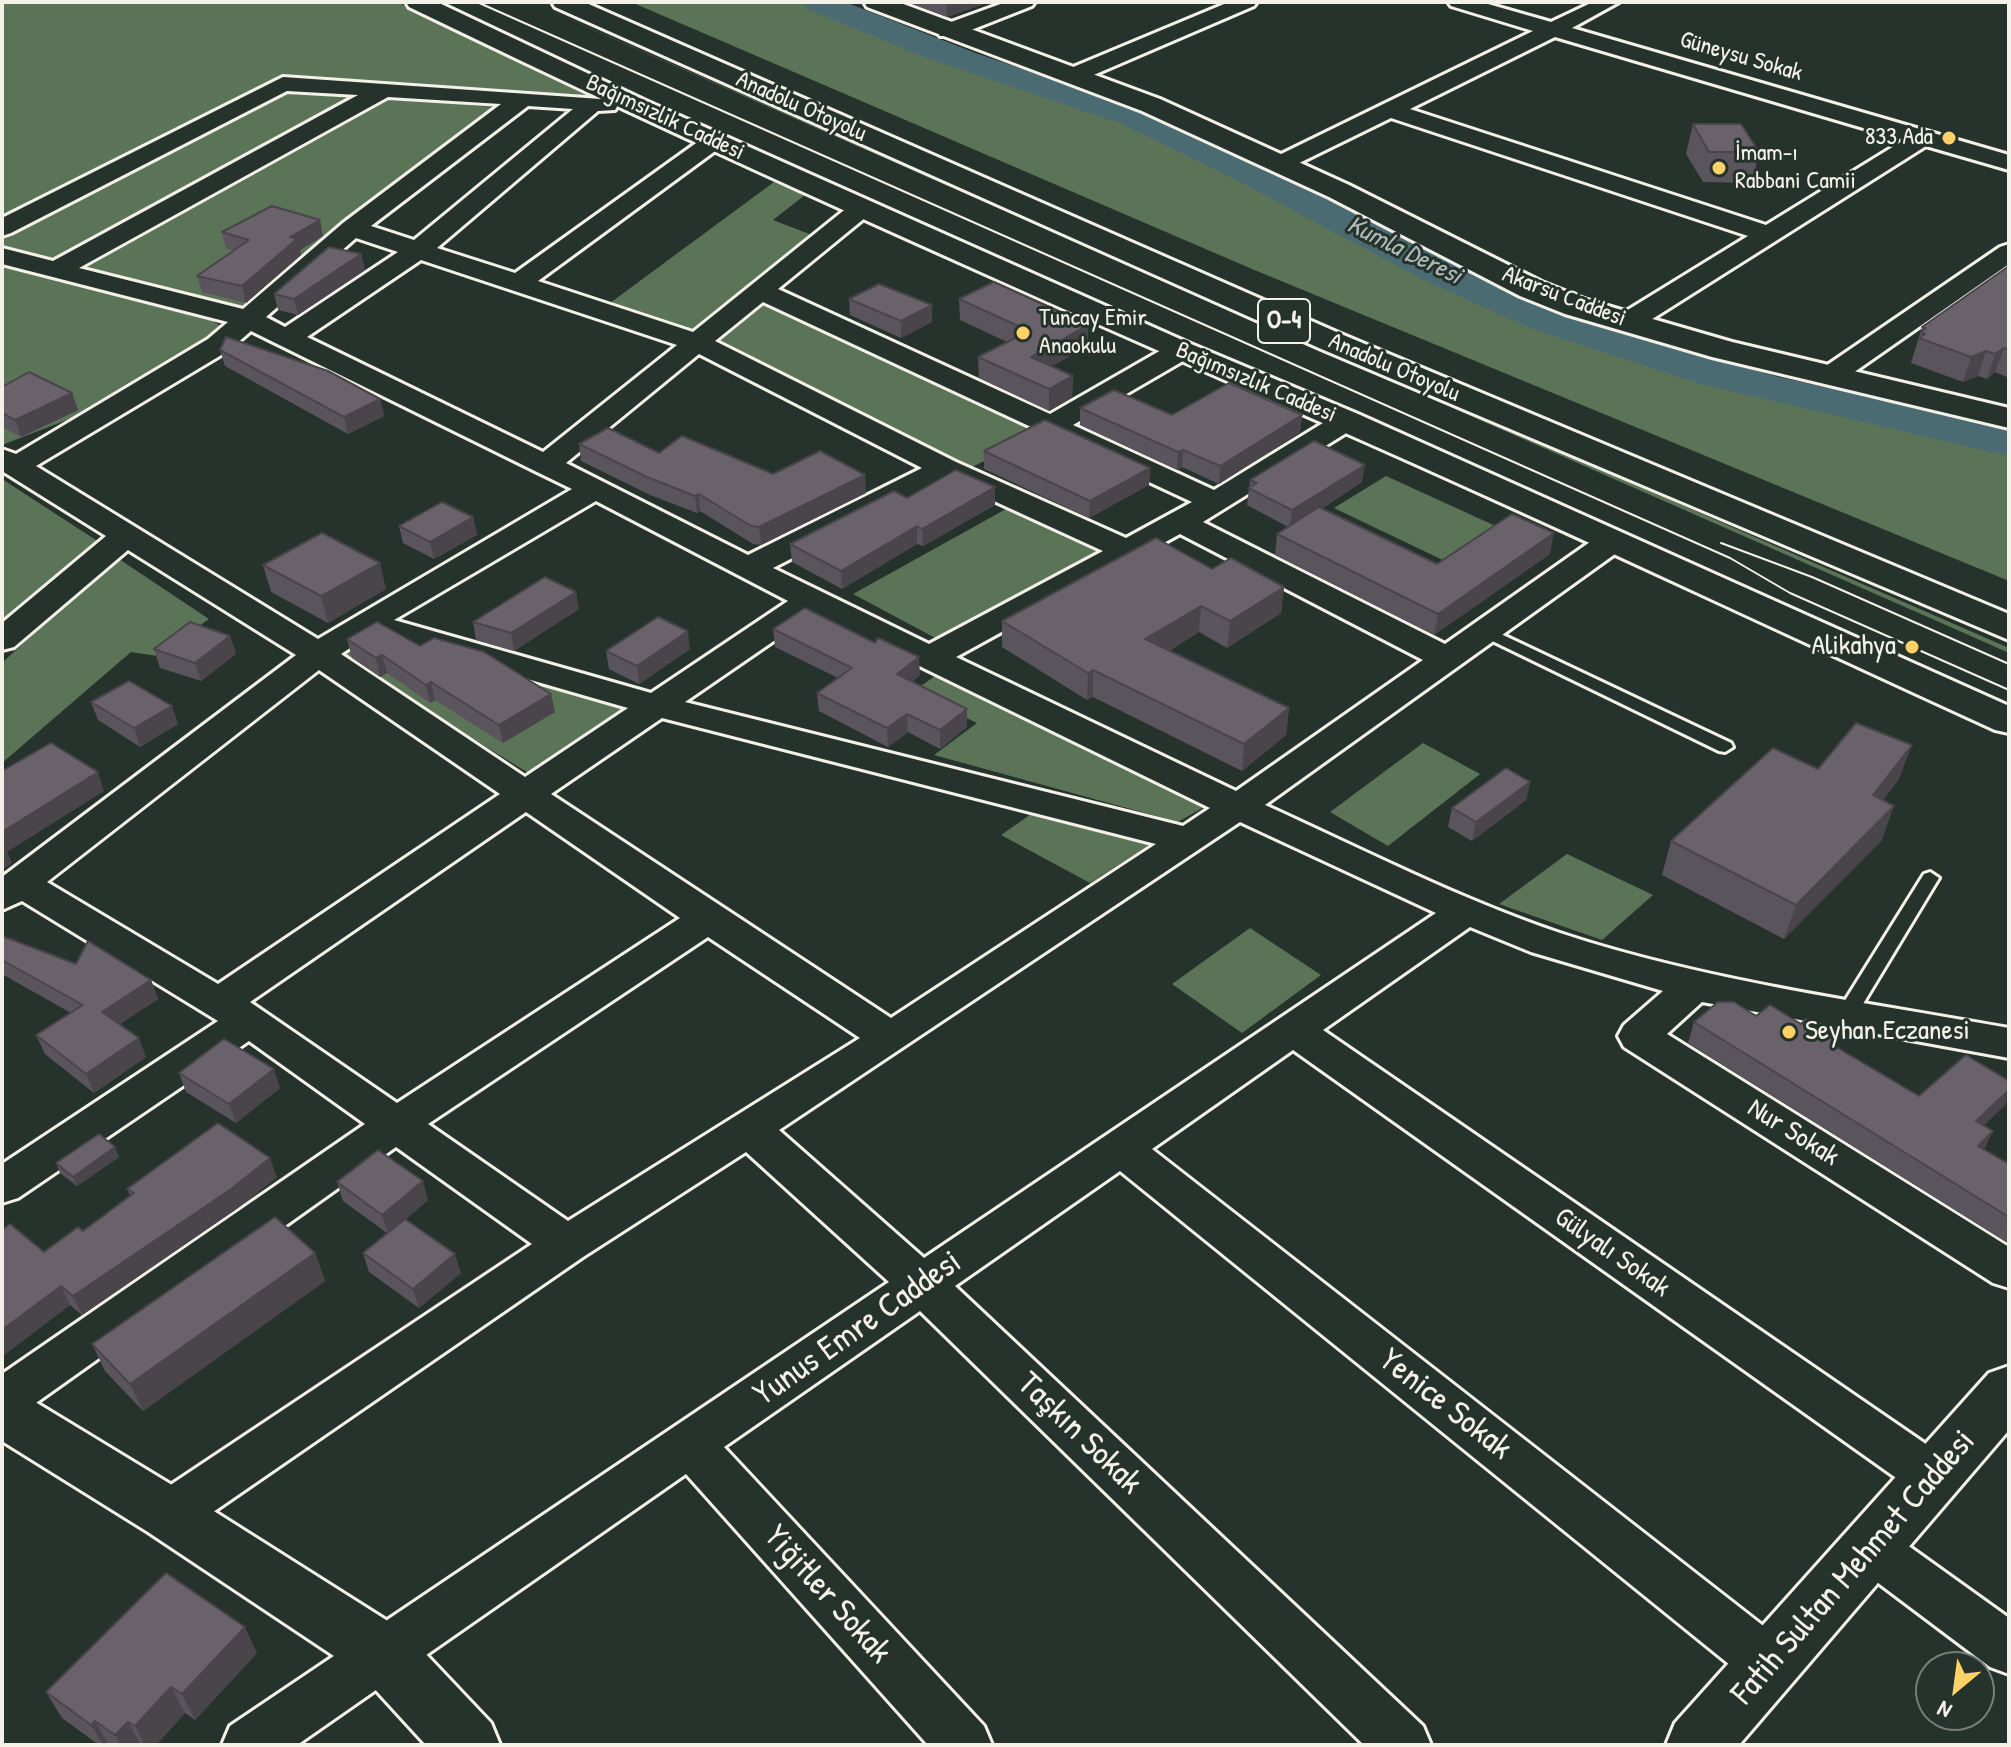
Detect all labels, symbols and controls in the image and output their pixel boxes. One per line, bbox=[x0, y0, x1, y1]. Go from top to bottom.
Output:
street label: Güneysu Sokak bbox=[1676, 26, 1806, 88]
street label: Anadolu Otoyolu bbox=[731, 65, 871, 149]
street label: Bağımsızlık Caddesi bbox=[581, 69, 749, 167]
place label: 833 Ada bbox=[1865, 124, 1933, 152]
marker: 833 Ada bbox=[1940, 129, 1958, 147]
place label: İmam-ı Rabbani Camii bbox=[1735, 140, 1856, 196]
marker: İmam-ı Rabbani Camii bbox=[1710, 159, 1728, 177]
water label: Kumla Deresi bbox=[1342, 210, 1466, 292]
street label: Akarsu Caddesi bbox=[1498, 260, 1630, 334]
road number: O-4 bbox=[1258, 299, 1310, 343]
place label: Tuncay Emir Anaokulu bbox=[1039, 305, 1147, 361]
marker: Tuncay Emir Anaokulu bbox=[1014, 324, 1032, 342]
street label: Anadolu Otoyolu bbox=[1324, 327, 1464, 409]
street label: Bağımsızlık Caddesi bbox=[1171, 336, 1341, 430]
place label: Alikahya bbox=[1811, 630, 1896, 664]
marker: Alikahya bbox=[1903, 638, 1921, 656]
place label: Seyhan Eczanesi bbox=[1805, 1015, 1970, 1049]
marker: Seyhan Eczanesi bbox=[1780, 1023, 1798, 1041]
street label: Nur Sokak bbox=[1741, 1092, 1845, 1174]
street label: Gülyalı Sokak bbox=[1548, 1201, 1676, 1305]
street label: Yunus Emre Caddesi bbox=[746, 1242, 970, 1416]
street label: Yenice Sokak bbox=[1371, 1341, 1519, 1469]
street label: Taşkın Sokak bbox=[1008, 1364, 1150, 1504]
street label: Fatih Sultan Mehmet Caddesi bbox=[1724, 1422, 1984, 1714]
street label: Yiğitler Sokak bbox=[754, 1518, 900, 1672]
north arrow bbox=[1915, 1651, 1995, 1731]
text: N bbox=[1932, 1694, 1957, 1726]

